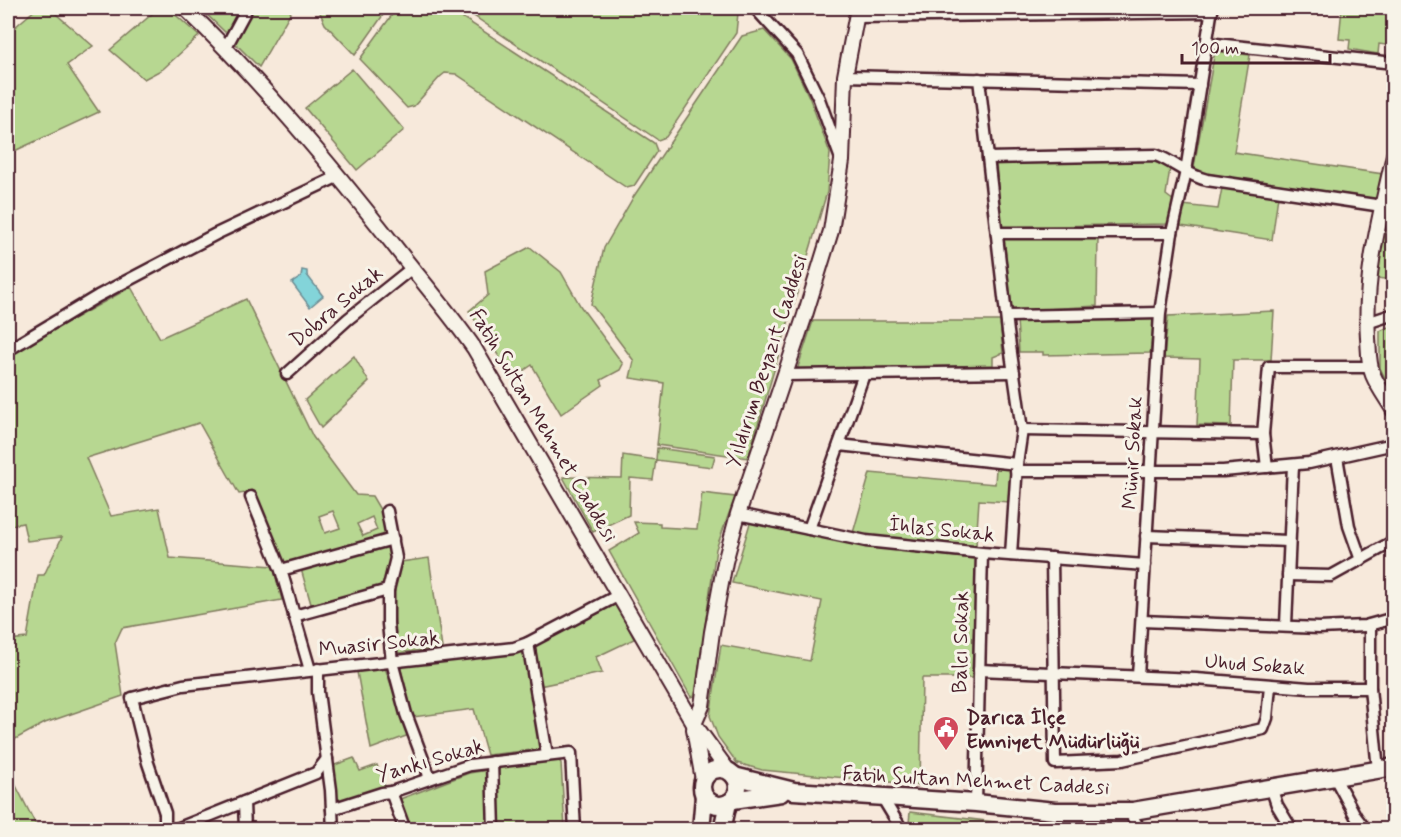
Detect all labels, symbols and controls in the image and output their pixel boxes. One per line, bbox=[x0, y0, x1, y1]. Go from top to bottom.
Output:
scale bar bbox=[1182, 27, 1330, 65]
text: 100 m bbox=[1191, 37, 1239, 61]
street label: Yıldırım Beyazıt Caddesi bbox=[719, 251, 815, 471]
street label: Dobra Sokak bbox=[284, 260, 389, 354]
street label: Fatih Sultan Mehmet Caddesi bbox=[462, 304, 624, 548]
street label: Münir Sokak bbox=[1116, 396, 1150, 510]
street label: İhlas Sokak bbox=[888, 511, 996, 549]
street label: Balcı Sokak bbox=[946, 591, 976, 693]
street label: Muasir Sokak bbox=[317, 624, 441, 664]
street label: Uhud Sokak bbox=[1204, 648, 1306, 682]
place label: Darıca İlçe Emniyet Müdürlüğü bbox=[966, 704, 1140, 756]
public building icon: Darıca İlçe Emniyet Müdürlüğü bbox=[931, 714, 961, 752]
street label: Yankı Sokak bbox=[373, 732, 488, 790]
street label: Fatih Sultan Mehmet Caddesi bbox=[842, 760, 1111, 802]

